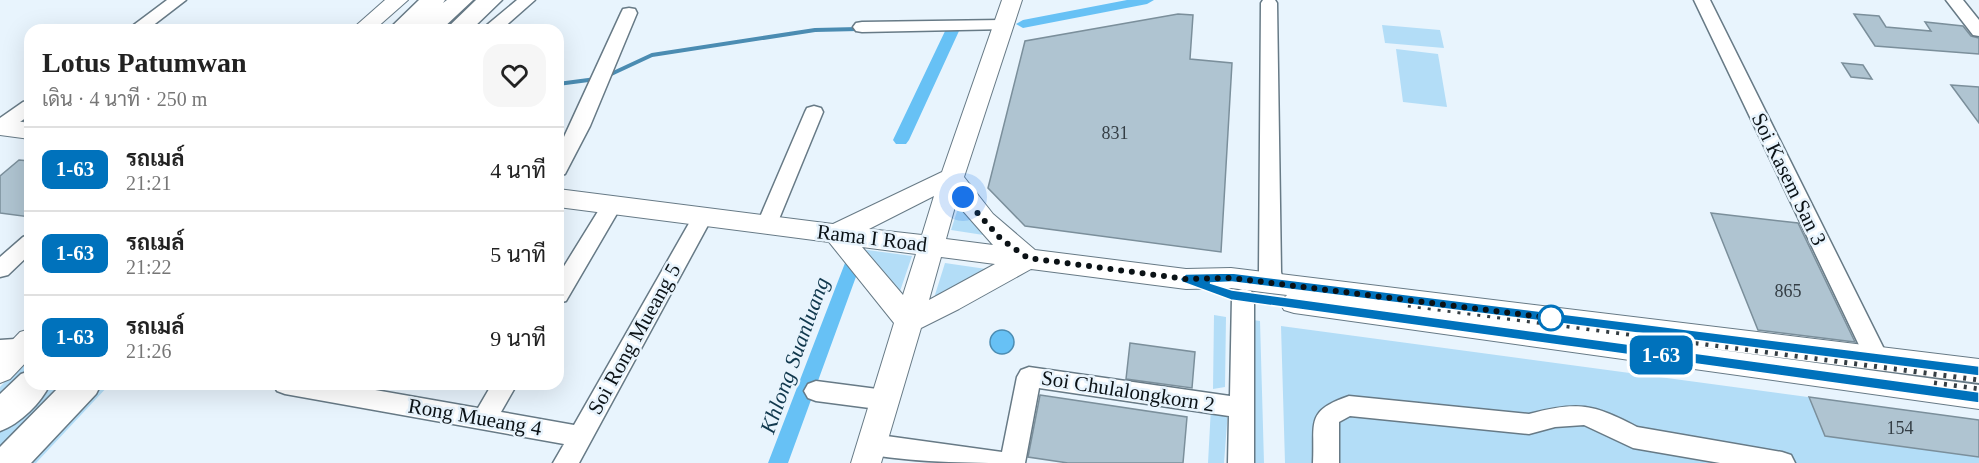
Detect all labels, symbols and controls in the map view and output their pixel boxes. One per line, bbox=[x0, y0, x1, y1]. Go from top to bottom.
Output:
button: heart bbox=[483, 44, 546, 107]
text: Lotus Patumwan bbox=[42, 47, 247, 78]
text: เดิน · 4 นาที · 250 m bbox=[42, 88, 207, 110]
street label: Soi Kasem San 3 bbox=[1747, 109, 1831, 249]
house number: 831 bbox=[1102, 123, 1129, 143]
text: รถเมล์ bbox=[126, 146, 184, 171]
text: 1-63 bbox=[56, 157, 94, 181]
text: 4 นาที bbox=[490, 158, 546, 183]
text: 21:21 bbox=[126, 172, 172, 194]
your location bbox=[948, 182, 978, 212]
street label: Rama I Road bbox=[816, 219, 929, 257]
text: รถเมล์ bbox=[126, 230, 184, 255]
text: 1-63 bbox=[56, 241, 94, 265]
text: 5 นาที bbox=[490, 242, 546, 267]
text: 21:22 bbox=[126, 256, 172, 278]
street label: Soi Rong Mueang 5 bbox=[583, 259, 685, 419]
water label: Khlong Suanluang bbox=[754, 274, 834, 438]
house number: 865 bbox=[1775, 281, 1802, 301]
unlabelled marker bbox=[1538, 305, 1564, 331]
text: รถเมล์ bbox=[126, 314, 184, 339]
text: 1-63 bbox=[56, 325, 94, 349]
text: 9 นาที bbox=[490, 326, 546, 351]
line badge: 1-63 bbox=[1619, 336, 1703, 374]
text: 21:26 bbox=[126, 340, 172, 362]
text: 1-63 bbox=[1642, 343, 1680, 367]
street label: Soi Chulalongkorn 2 bbox=[1040, 365, 1216, 417]
street label: Rong Mueang 4 bbox=[406, 393, 544, 441]
house number: 154 bbox=[1887, 418, 1914, 438]

